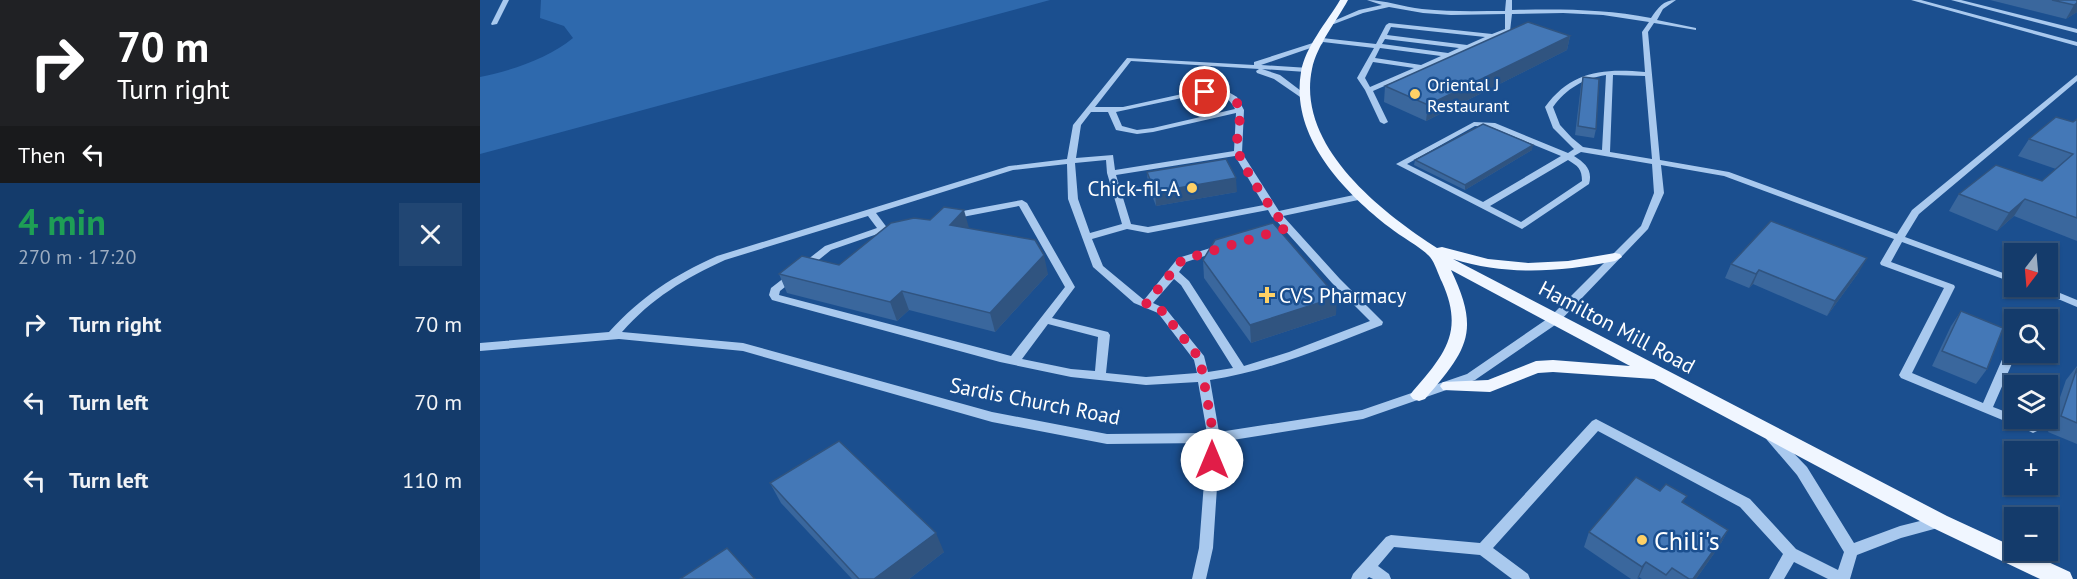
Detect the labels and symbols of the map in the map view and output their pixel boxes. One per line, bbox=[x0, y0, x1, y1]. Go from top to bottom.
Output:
pin bbox=[1179, 66, 1230, 117]
place label: Oriental J Restaurant bbox=[1427, 73, 1509, 117]
marker: Oriental J Restaurant bbox=[1408, 87, 1422, 101]
place label: Chick-fil-A bbox=[1087, 175, 1181, 202]
marker: Chick-fil-A bbox=[1185, 181, 1199, 195]
north arrow bbox=[2004, 243, 2058, 297]
street label: Hamilton Mill Road bbox=[1534, 274, 1700, 380]
place label: CVS Pharmacy bbox=[1279, 282, 1407, 309]
marker: CVS Pharmacy bbox=[1260, 288, 1274, 302]
street label: Sardis Church Road bbox=[947, 371, 1123, 431]
position arrow bbox=[1180, 428, 1244, 492]
place label: Chili's bbox=[1654, 524, 1720, 557]
marker: Chili's bbox=[1635, 533, 1649, 547]

